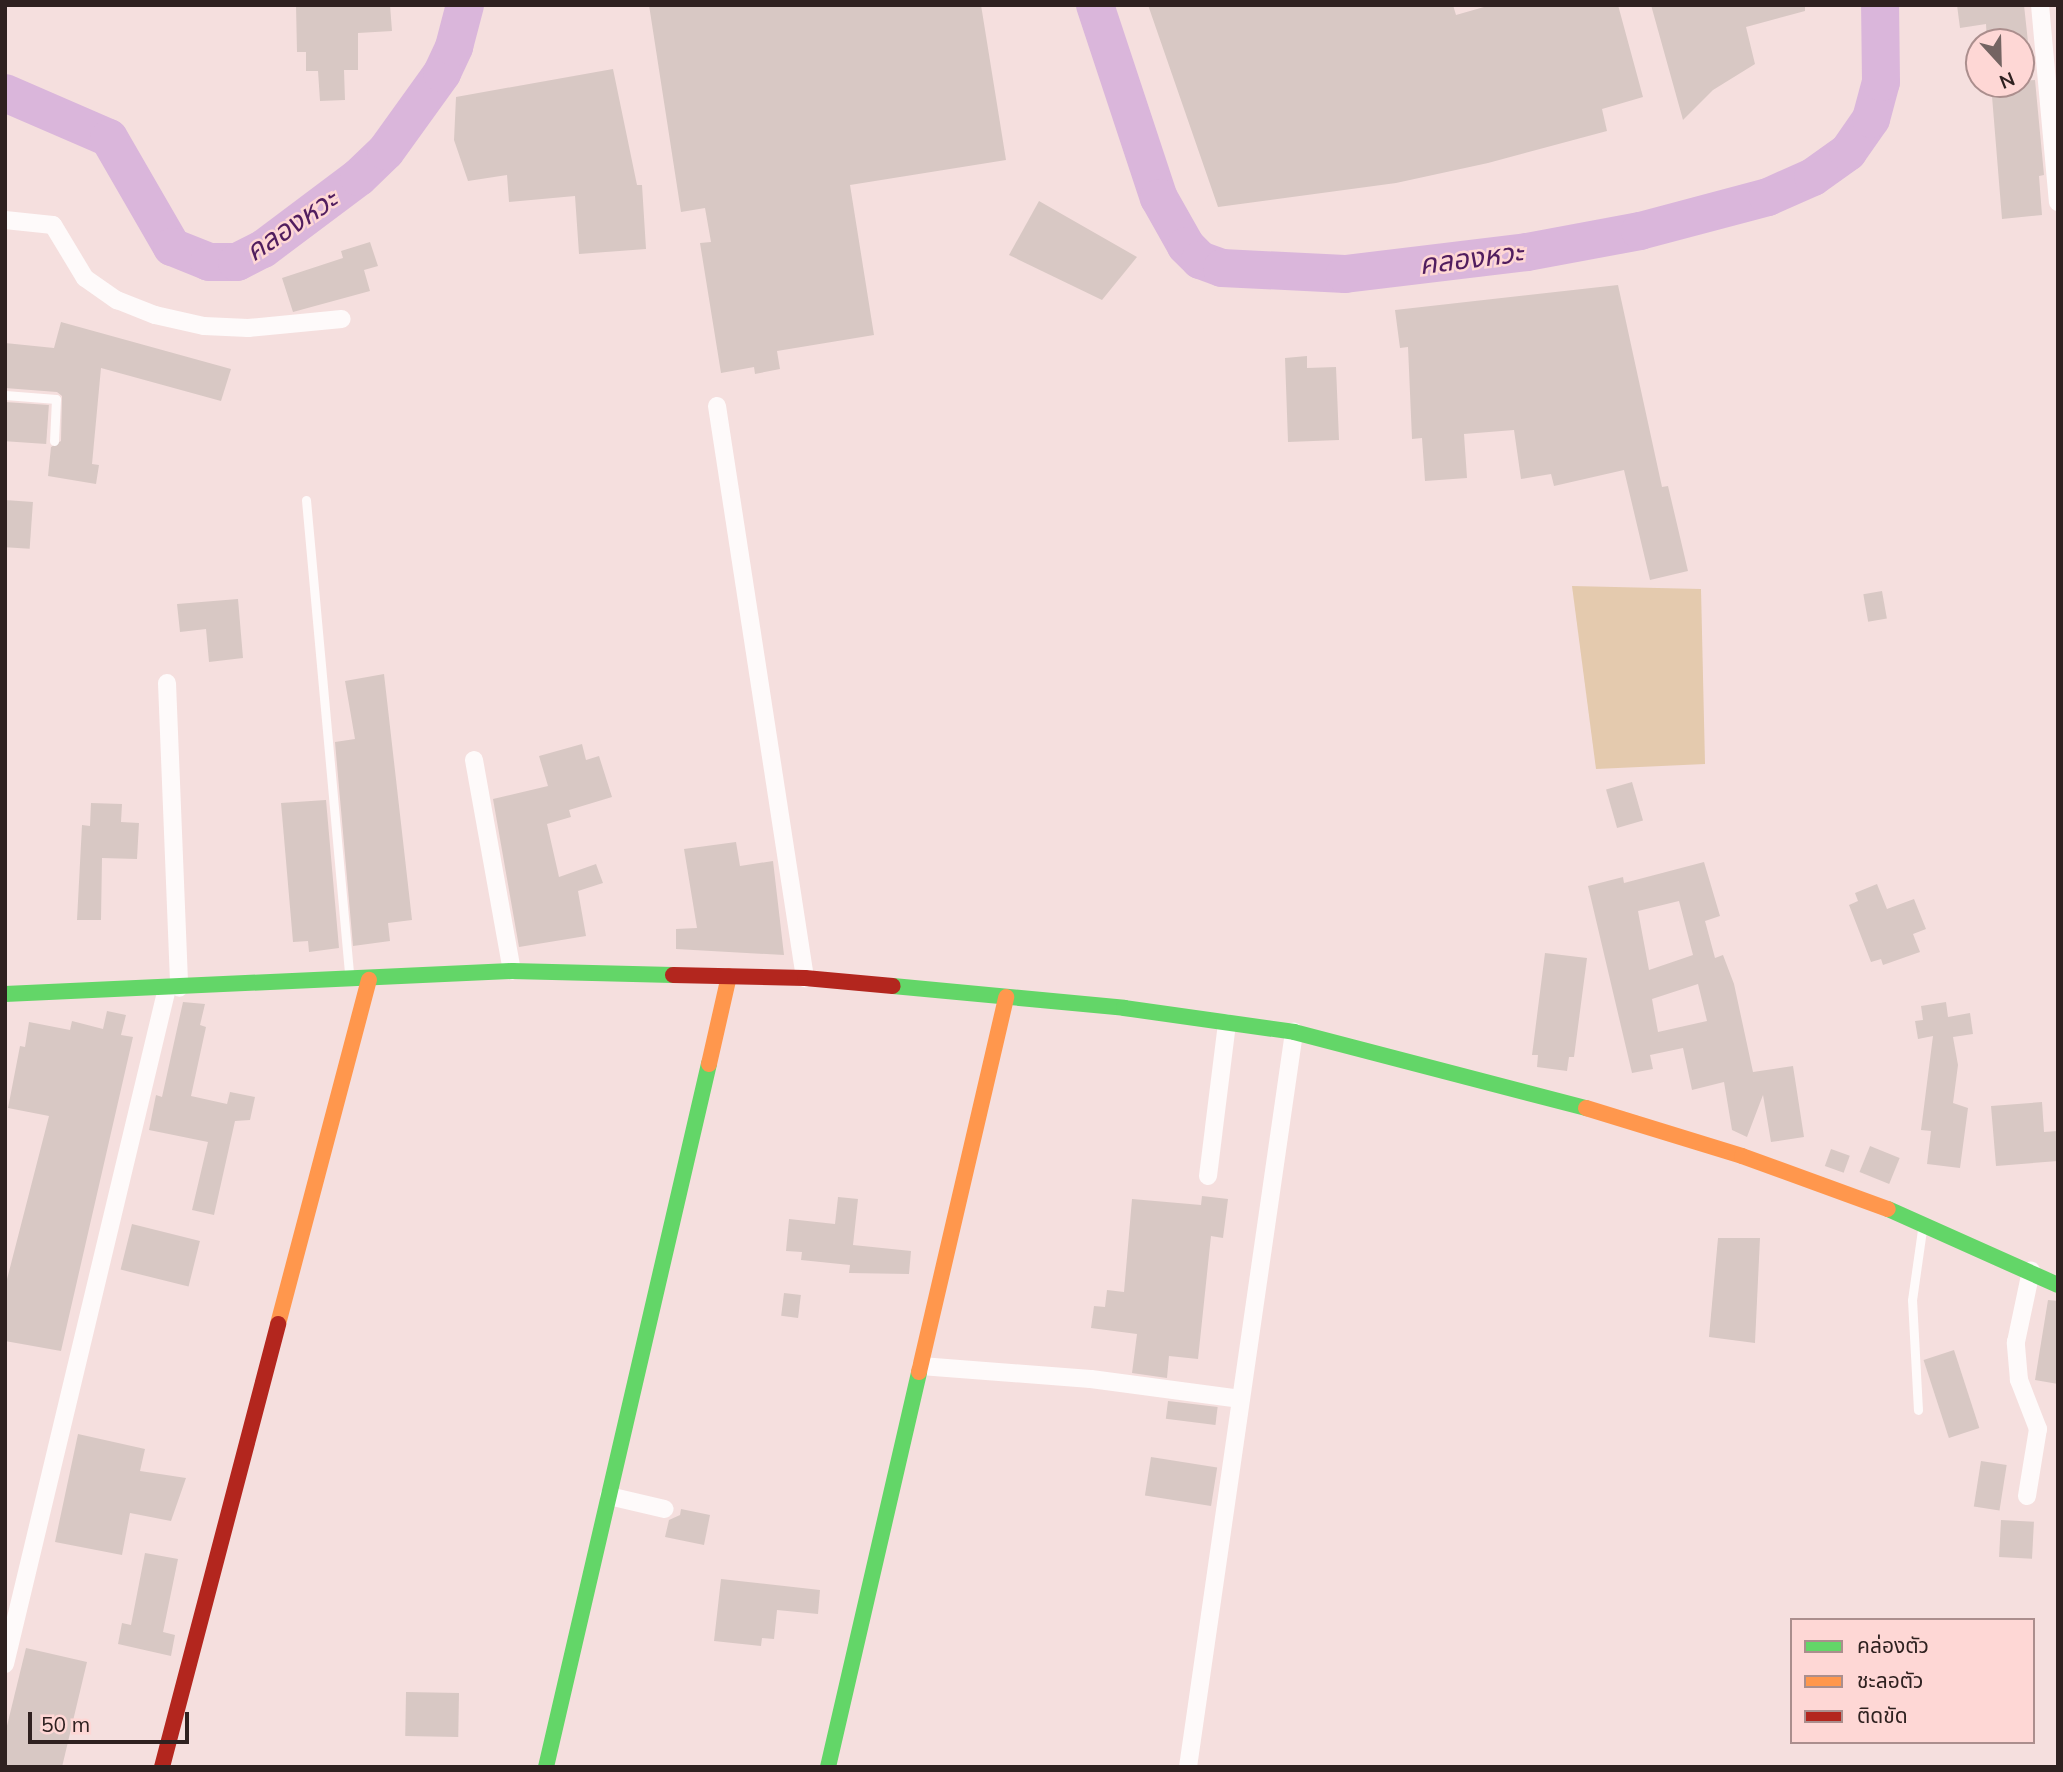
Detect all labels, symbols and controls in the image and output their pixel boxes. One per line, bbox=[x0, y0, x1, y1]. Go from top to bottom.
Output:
north arrow bbox=[1965, 28, 2035, 98]
text: N bbox=[1996, 67, 2018, 94]
water label: คลองหวะ bbox=[239, 182, 343, 268]
water label: คลองหวะ bbox=[1417, 235, 1525, 281]
legend bbox=[1790, 1618, 2035, 1744]
text: คล่องตัว bbox=[1857, 1632, 1929, 1658]
text: ชะลอตัว bbox=[1857, 1667, 1923, 1693]
scale bar bbox=[32, 1698, 192, 1742]
text: ติดขัด bbox=[1857, 1702, 1908, 1728]
text: 50 m bbox=[41, 1711, 90, 1737]

